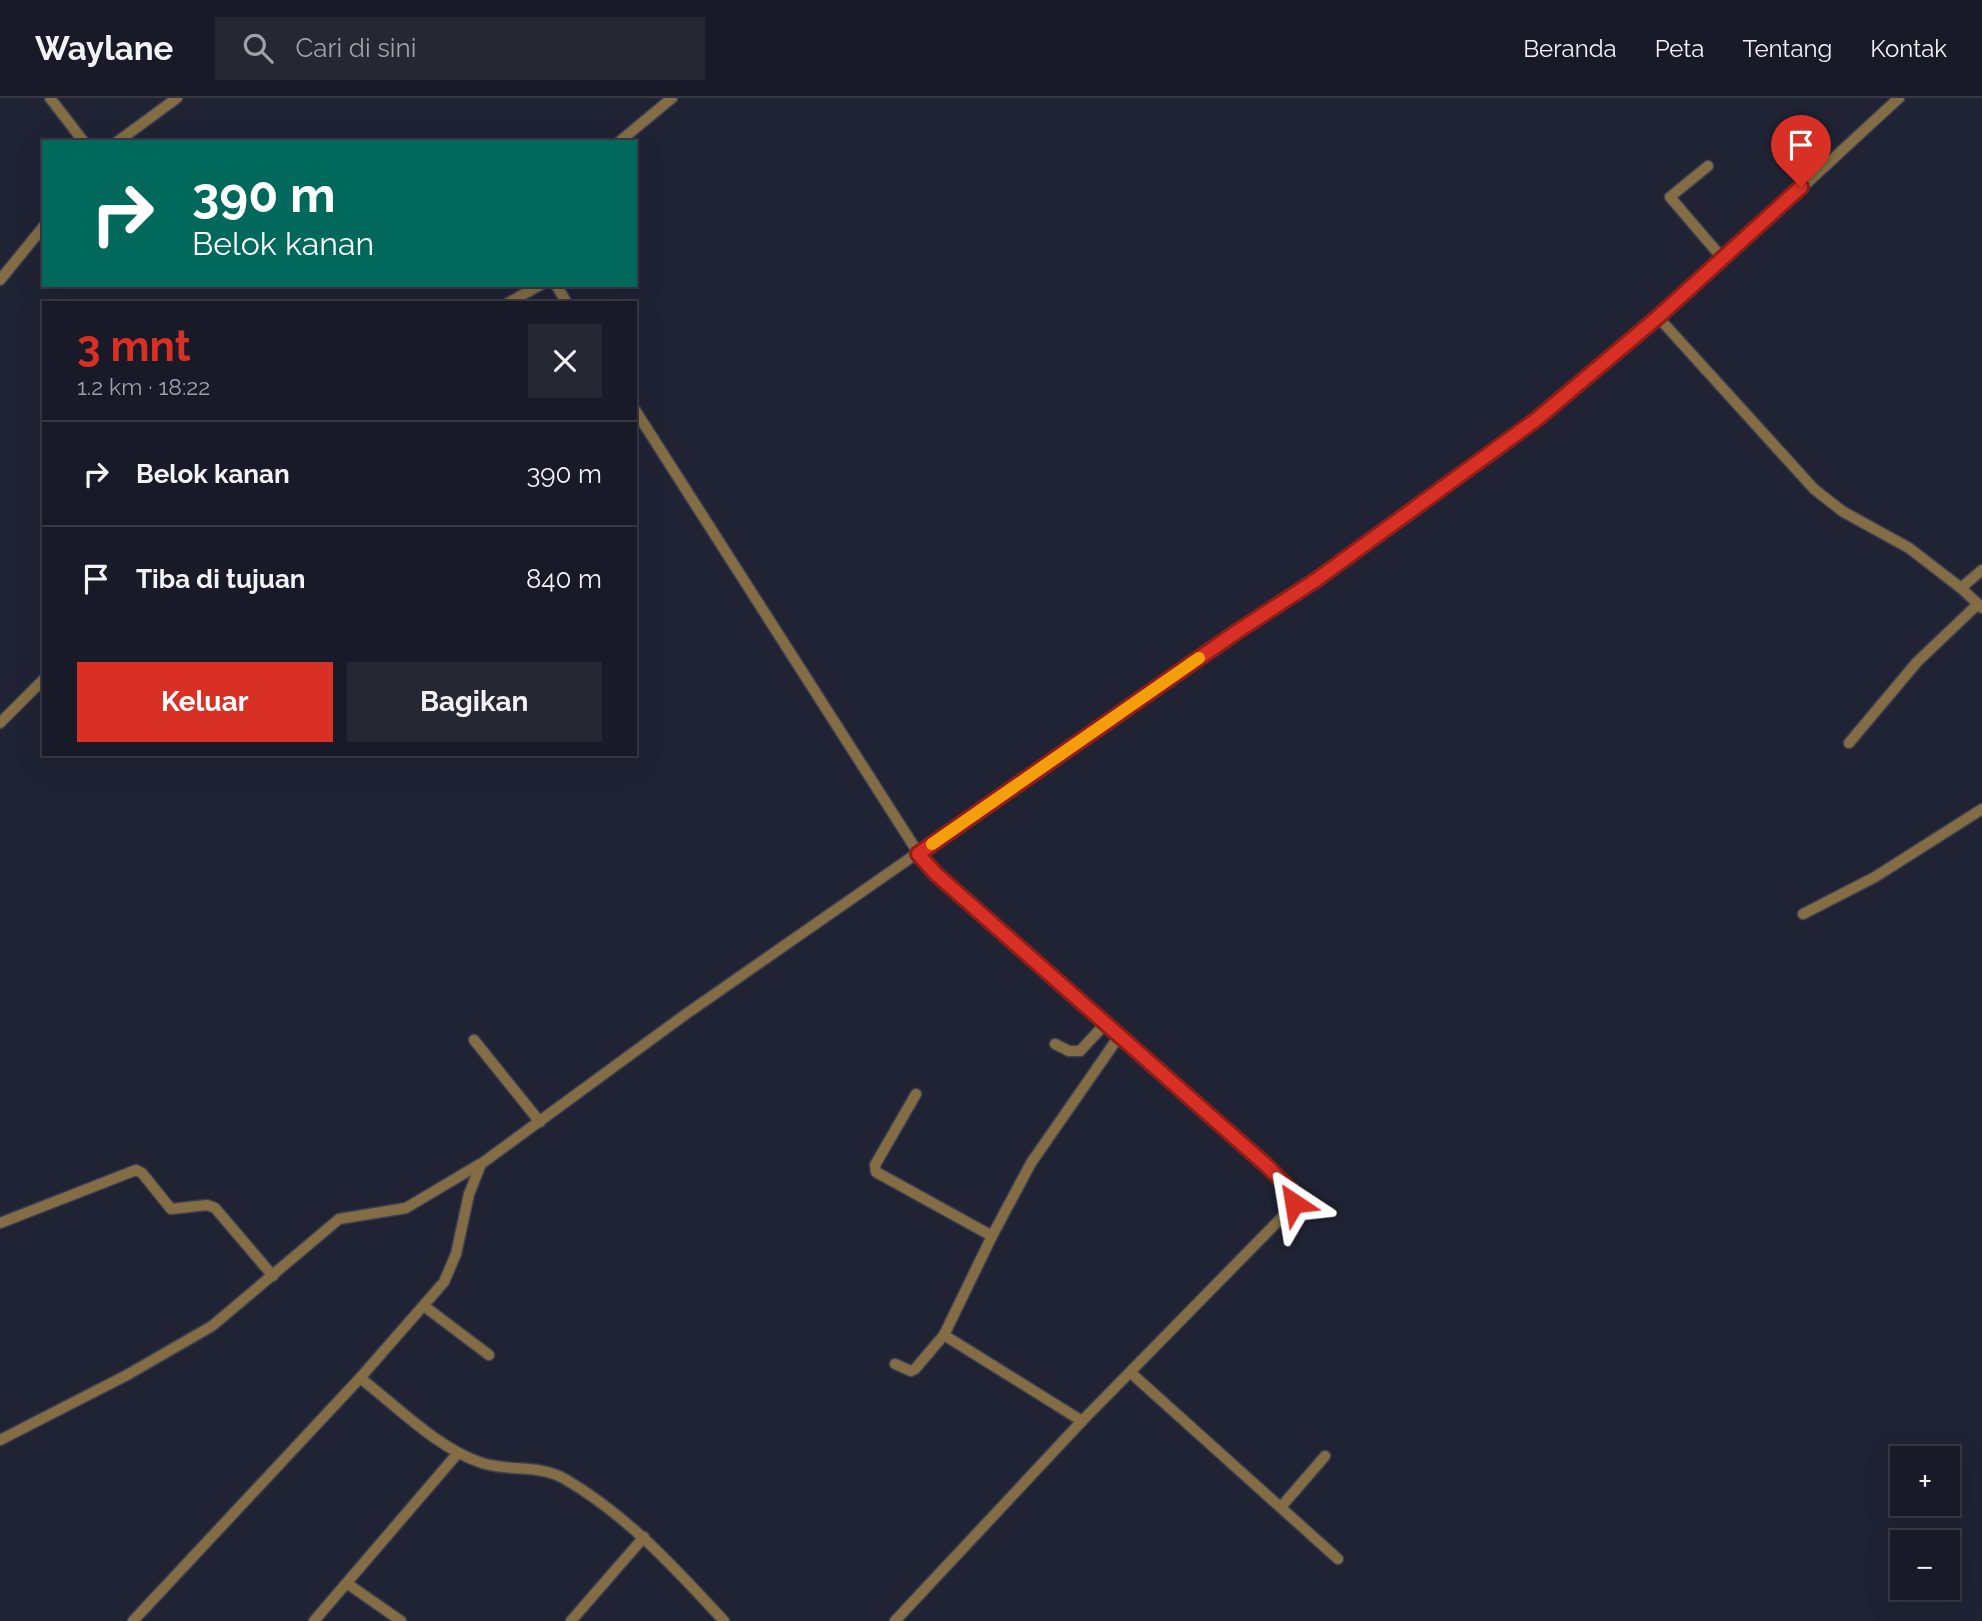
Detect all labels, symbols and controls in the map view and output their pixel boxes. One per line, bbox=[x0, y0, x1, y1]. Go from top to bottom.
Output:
search box bbox=[215, 17, 705, 80]
text: Waylane bbox=[35, 29, 173, 68]
icon: search bbox=[239, 29, 277, 67]
text: Cari di sini bbox=[295, 33, 416, 63]
text: Beranda bbox=[1523, 34, 1617, 63]
text: Peta bbox=[1655, 34, 1704, 63]
text: Tentang bbox=[1742, 34, 1832, 63]
text: Kontak bbox=[1870, 34, 1947, 63]
pin bbox=[1771, 115, 1831, 187]
icon: arrive bbox=[1782, 126, 1820, 164]
text: 390 m bbox=[192, 166, 336, 223]
icon: right bbox=[77, 168, 168, 259]
text: Belok kanan bbox=[192, 225, 374, 262]
text: 3 mnt bbox=[77, 322, 191, 371]
button: close bbox=[528, 324, 602, 398]
text: 1.2 km · 18:22 bbox=[77, 373, 210, 400]
icon: right bbox=[77, 455, 115, 493]
text: Belok kanan bbox=[136, 459, 290, 489]
text: 390 m bbox=[526, 459, 602, 489]
icon: arrive bbox=[77, 560, 115, 598]
text: Tiba di tujuan bbox=[136, 564, 306, 594]
text: 840 m bbox=[526, 564, 602, 594]
button: Keluar bbox=[77, 662, 333, 742]
button: Bagikan bbox=[347, 662, 602, 742]
position arrow bbox=[1257, 1166, 1331, 1240]
map controls bbox=[1890, 1446, 1960, 1600]
button: + bbox=[1890, 1446, 1960, 1516]
button: − bbox=[1890, 1530, 1960, 1600]

